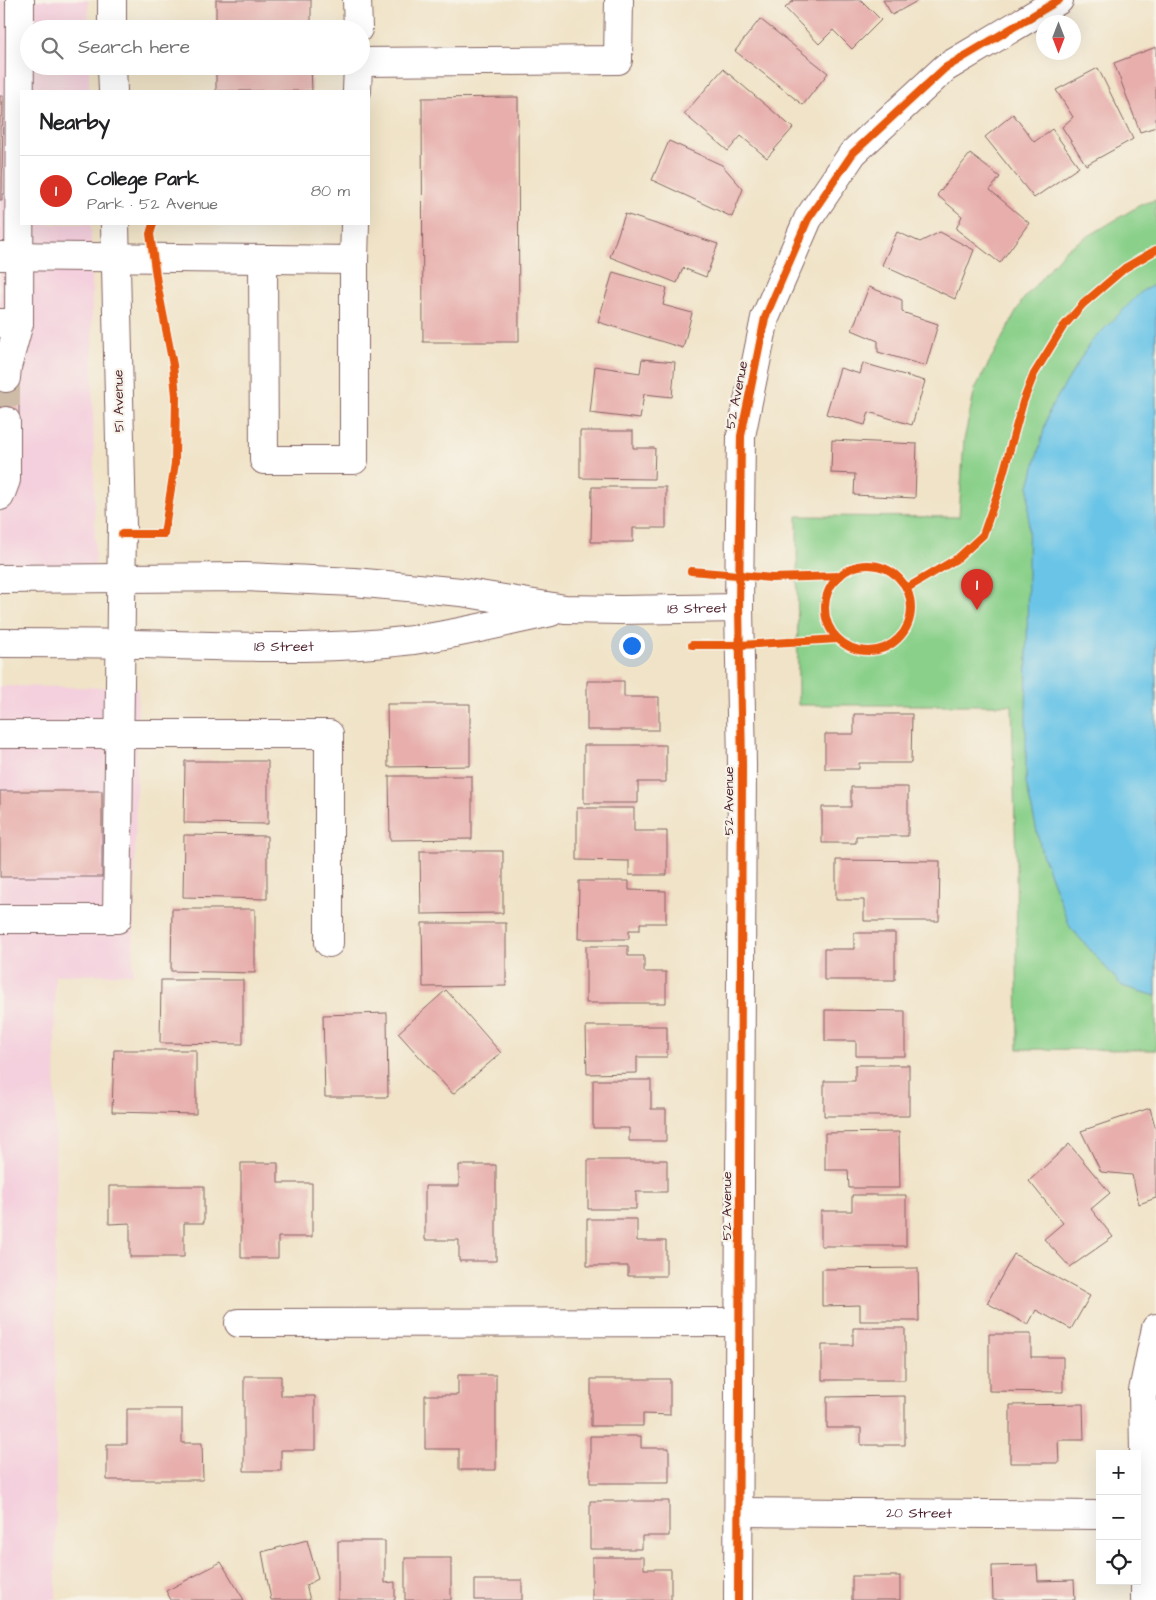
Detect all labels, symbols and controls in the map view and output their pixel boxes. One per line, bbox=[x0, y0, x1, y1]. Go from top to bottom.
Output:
north arrow bbox=[1036, 15, 1081, 60]
search box bbox=[20, 20, 370, 75]
icon: search bbox=[38, 34, 66, 62]
text: Search here bbox=[78, 34, 190, 61]
text: Nearby bbox=[40, 108, 110, 137]
text: College Park bbox=[87, 166, 199, 193]
text: 1 bbox=[55, 180, 57, 202]
text: 80 m bbox=[311, 180, 350, 202]
text: Park · 52 Avenue bbox=[87, 193, 218, 215]
street label: 52 Avenue bbox=[721, 359, 753, 431]
street label: 51 Avenue bbox=[108, 369, 130, 433]
pin: 1 bbox=[961, 569, 993, 610]
street label: 18 Street bbox=[667, 598, 727, 619]
your location bbox=[619, 633, 645, 659]
street label: 18 Street bbox=[254, 637, 314, 657]
street label: 52 Avenue bbox=[719, 766, 739, 836]
street label: 52 Avenue bbox=[717, 1171, 737, 1241]
map controls bbox=[1096, 1450, 1141, 1585]
button: + bbox=[1096, 1450, 1141, 1495]
button: − bbox=[1096, 1495, 1141, 1540]
street label: 20 Street bbox=[886, 1503, 952, 1524]
button: locate bbox=[1096, 1540, 1141, 1585]

